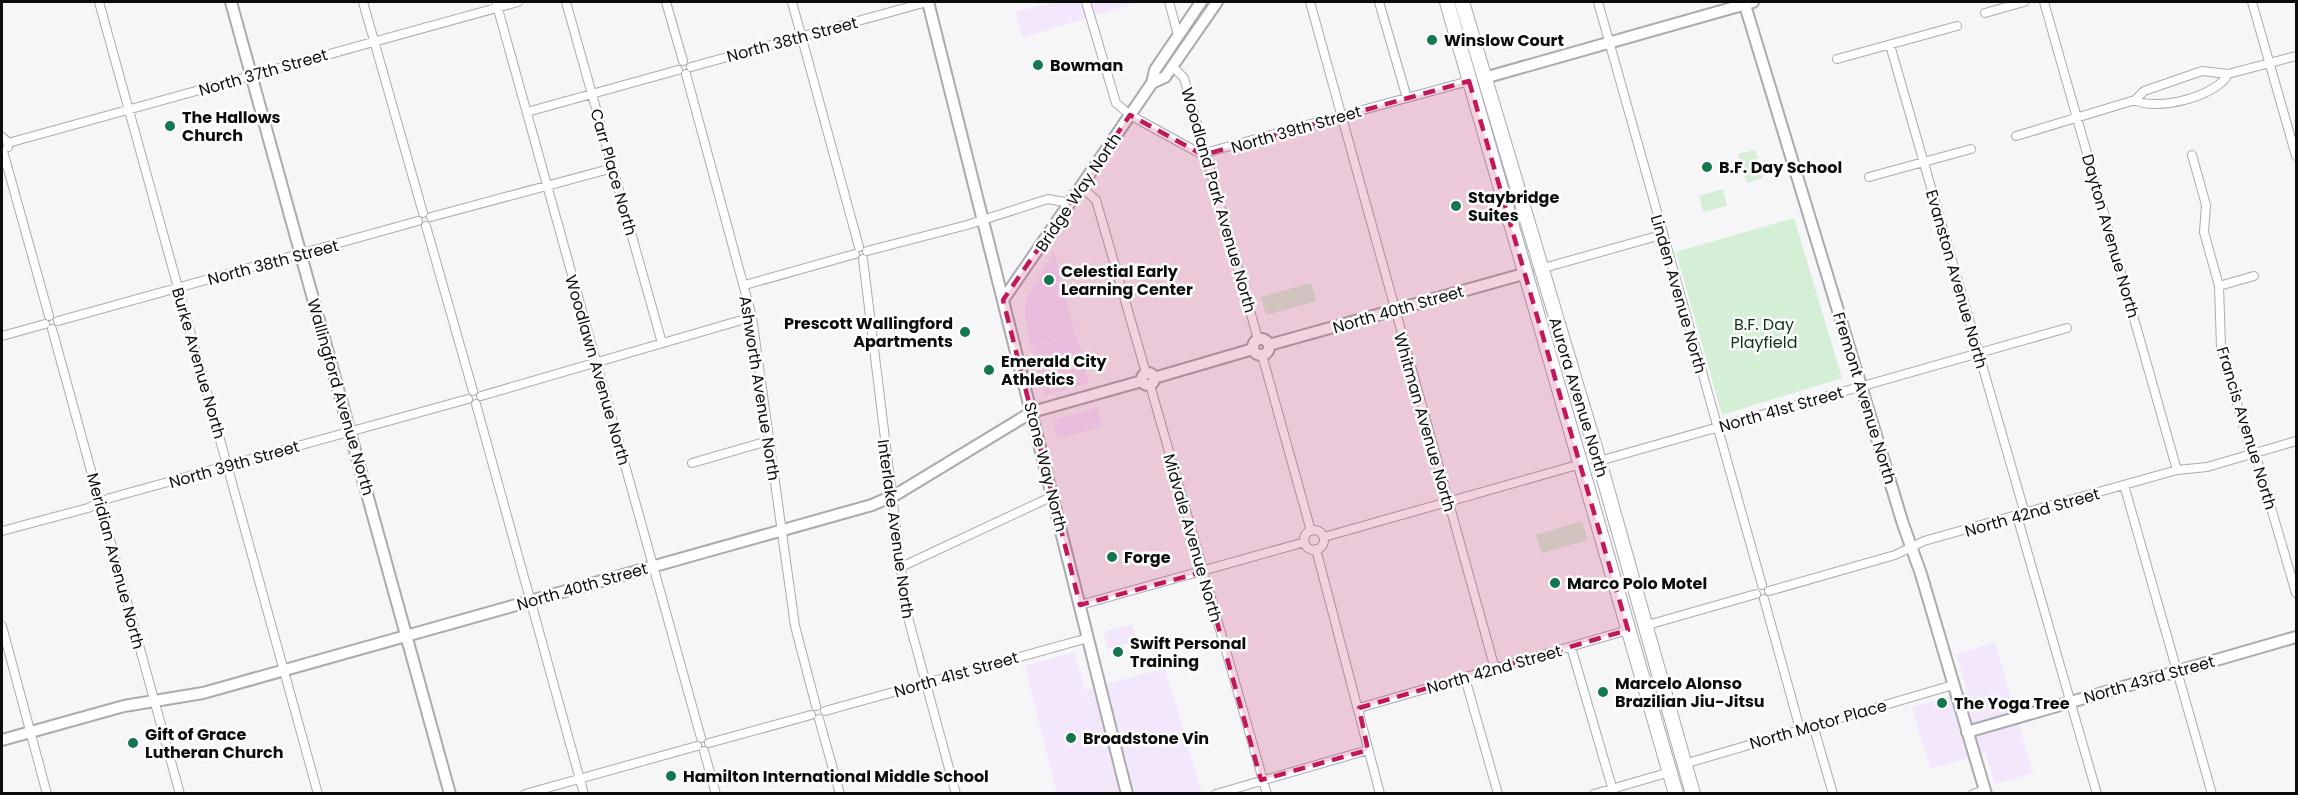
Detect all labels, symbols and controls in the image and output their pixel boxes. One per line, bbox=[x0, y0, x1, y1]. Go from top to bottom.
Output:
street label: North 38th Street bbox=[724, 11, 860, 68]
place label: Winslow Court bbox=[1444, 29, 1564, 52]
marker: Winslow Court bbox=[1425, 33, 1439, 47]
street label: North 37th Street bbox=[196, 43, 330, 102]
place label: Bowman bbox=[1050, 54, 1123, 77]
marker: Bowman bbox=[1031, 58, 1045, 72]
street label: Woodland Park Avenue North bbox=[1175, 85, 1262, 316]
street label: North 39th Street bbox=[1228, 100, 1364, 159]
place label: The Hallows Church bbox=[182, 106, 281, 147]
street label: Carr Place North bbox=[584, 106, 643, 238]
marker: The Hallows Church bbox=[163, 119, 177, 133]
street label: Bridge Way North bbox=[1030, 128, 1127, 256]
street label: Dayton Avenue North bbox=[2076, 151, 2145, 321]
place label: B.F. Day School bbox=[1719, 156, 1842, 179]
marker: B.F. Day School bbox=[1700, 160, 1714, 174]
place label: Staybridge Suites bbox=[1468, 186, 1559, 227]
street label: Evanston Avenue North bbox=[1920, 187, 1993, 371]
marker: Staybridge Suites bbox=[1449, 199, 1463, 213]
street label: Linden Avenue North bbox=[1645, 212, 1712, 376]
street label: North 38th Street bbox=[205, 234, 341, 291]
place label: Celestial Early Learning Center bbox=[1061, 260, 1193, 301]
street label: Woodlawn Avenue North bbox=[559, 272, 636, 468]
marker: Celestial Early Learning Center bbox=[1042, 273, 1056, 287]
street label: North 40th Street bbox=[1330, 280, 1466, 339]
street label: Burke Avenue North bbox=[166, 285, 231, 441]
street label: Ashworth Avenue North bbox=[734, 294, 785, 482]
street label: Wallingford Avenue North bbox=[301, 296, 380, 498]
street label: Fremont Avenue North bbox=[1827, 309, 1902, 487]
place label: Prescott Wallingford Apartments bbox=[784, 312, 953, 353]
park label: B.F. Day Playfield bbox=[1731, 313, 1797, 354]
street label: Aurora Avenue North bbox=[1543, 314, 1614, 480]
marker: Prescott Wallingford Apartments bbox=[958, 325, 972, 339]
street label: Whitman Avenue North bbox=[1388, 330, 1461, 514]
street label: Francis Avenue North bbox=[2211, 344, 2282, 512]
place label: Emerald City Athletics bbox=[1001, 350, 1108, 391]
marker: Emerald City Athletics bbox=[982, 363, 996, 377]
street label: North 41st Street bbox=[1716, 381, 1846, 438]
street label: Stone Way North bbox=[1018, 400, 1073, 534]
street label: North 39th Street bbox=[166, 435, 302, 494]
street label: Interlake Avenue North bbox=[872, 438, 919, 620]
street label: Midvale Avenue North bbox=[1157, 451, 1228, 625]
street label: Meridian Avenue North bbox=[81, 470, 150, 652]
street label: North 42nd Street bbox=[1962, 482, 2102, 543]
place label: Forge bbox=[1124, 546, 1171, 569]
marker: Forge bbox=[1105, 550, 1119, 564]
street label: North 40th Street bbox=[514, 557, 650, 616]
place label: Marco Polo Motel bbox=[1567, 572, 1707, 595]
marker: Marco Polo Motel bbox=[1548, 576, 1562, 590]
place label: Swift Personal Training bbox=[1130, 632, 1246, 673]
street label: North 42nd Street bbox=[1424, 639, 1564, 700]
marker: Swift Personal Training bbox=[1111, 645, 1125, 659]
street label: North 41st Street bbox=[891, 646, 1021, 703]
street label: North 43rd Street bbox=[2081, 650, 2217, 709]
place label: Marcelo Alonso Brazilian Jiu-Jitsu bbox=[1615, 672, 1765, 713]
marker: Marcelo Alonso Brazilian Jiu-Jitsu bbox=[1596, 685, 1610, 699]
place label: The Yoga Tree bbox=[1954, 692, 2070, 715]
street label: North Motor Place bbox=[1747, 694, 1890, 755]
marker: The Yoga Tree bbox=[1935, 696, 1949, 710]
place label: Gift of Grace Lutheran Church bbox=[145, 723, 284, 764]
place label: Broadstone Vin bbox=[1083, 727, 1209, 750]
marker: Broadstone Vin bbox=[1064, 731, 1078, 745]
marker: Gift of Grace Lutheran Church bbox=[126, 736, 140, 750]
place label: Hamilton International Middle School bbox=[683, 765, 989, 788]
marker: Hamilton International Middle School bbox=[664, 769, 678, 783]

